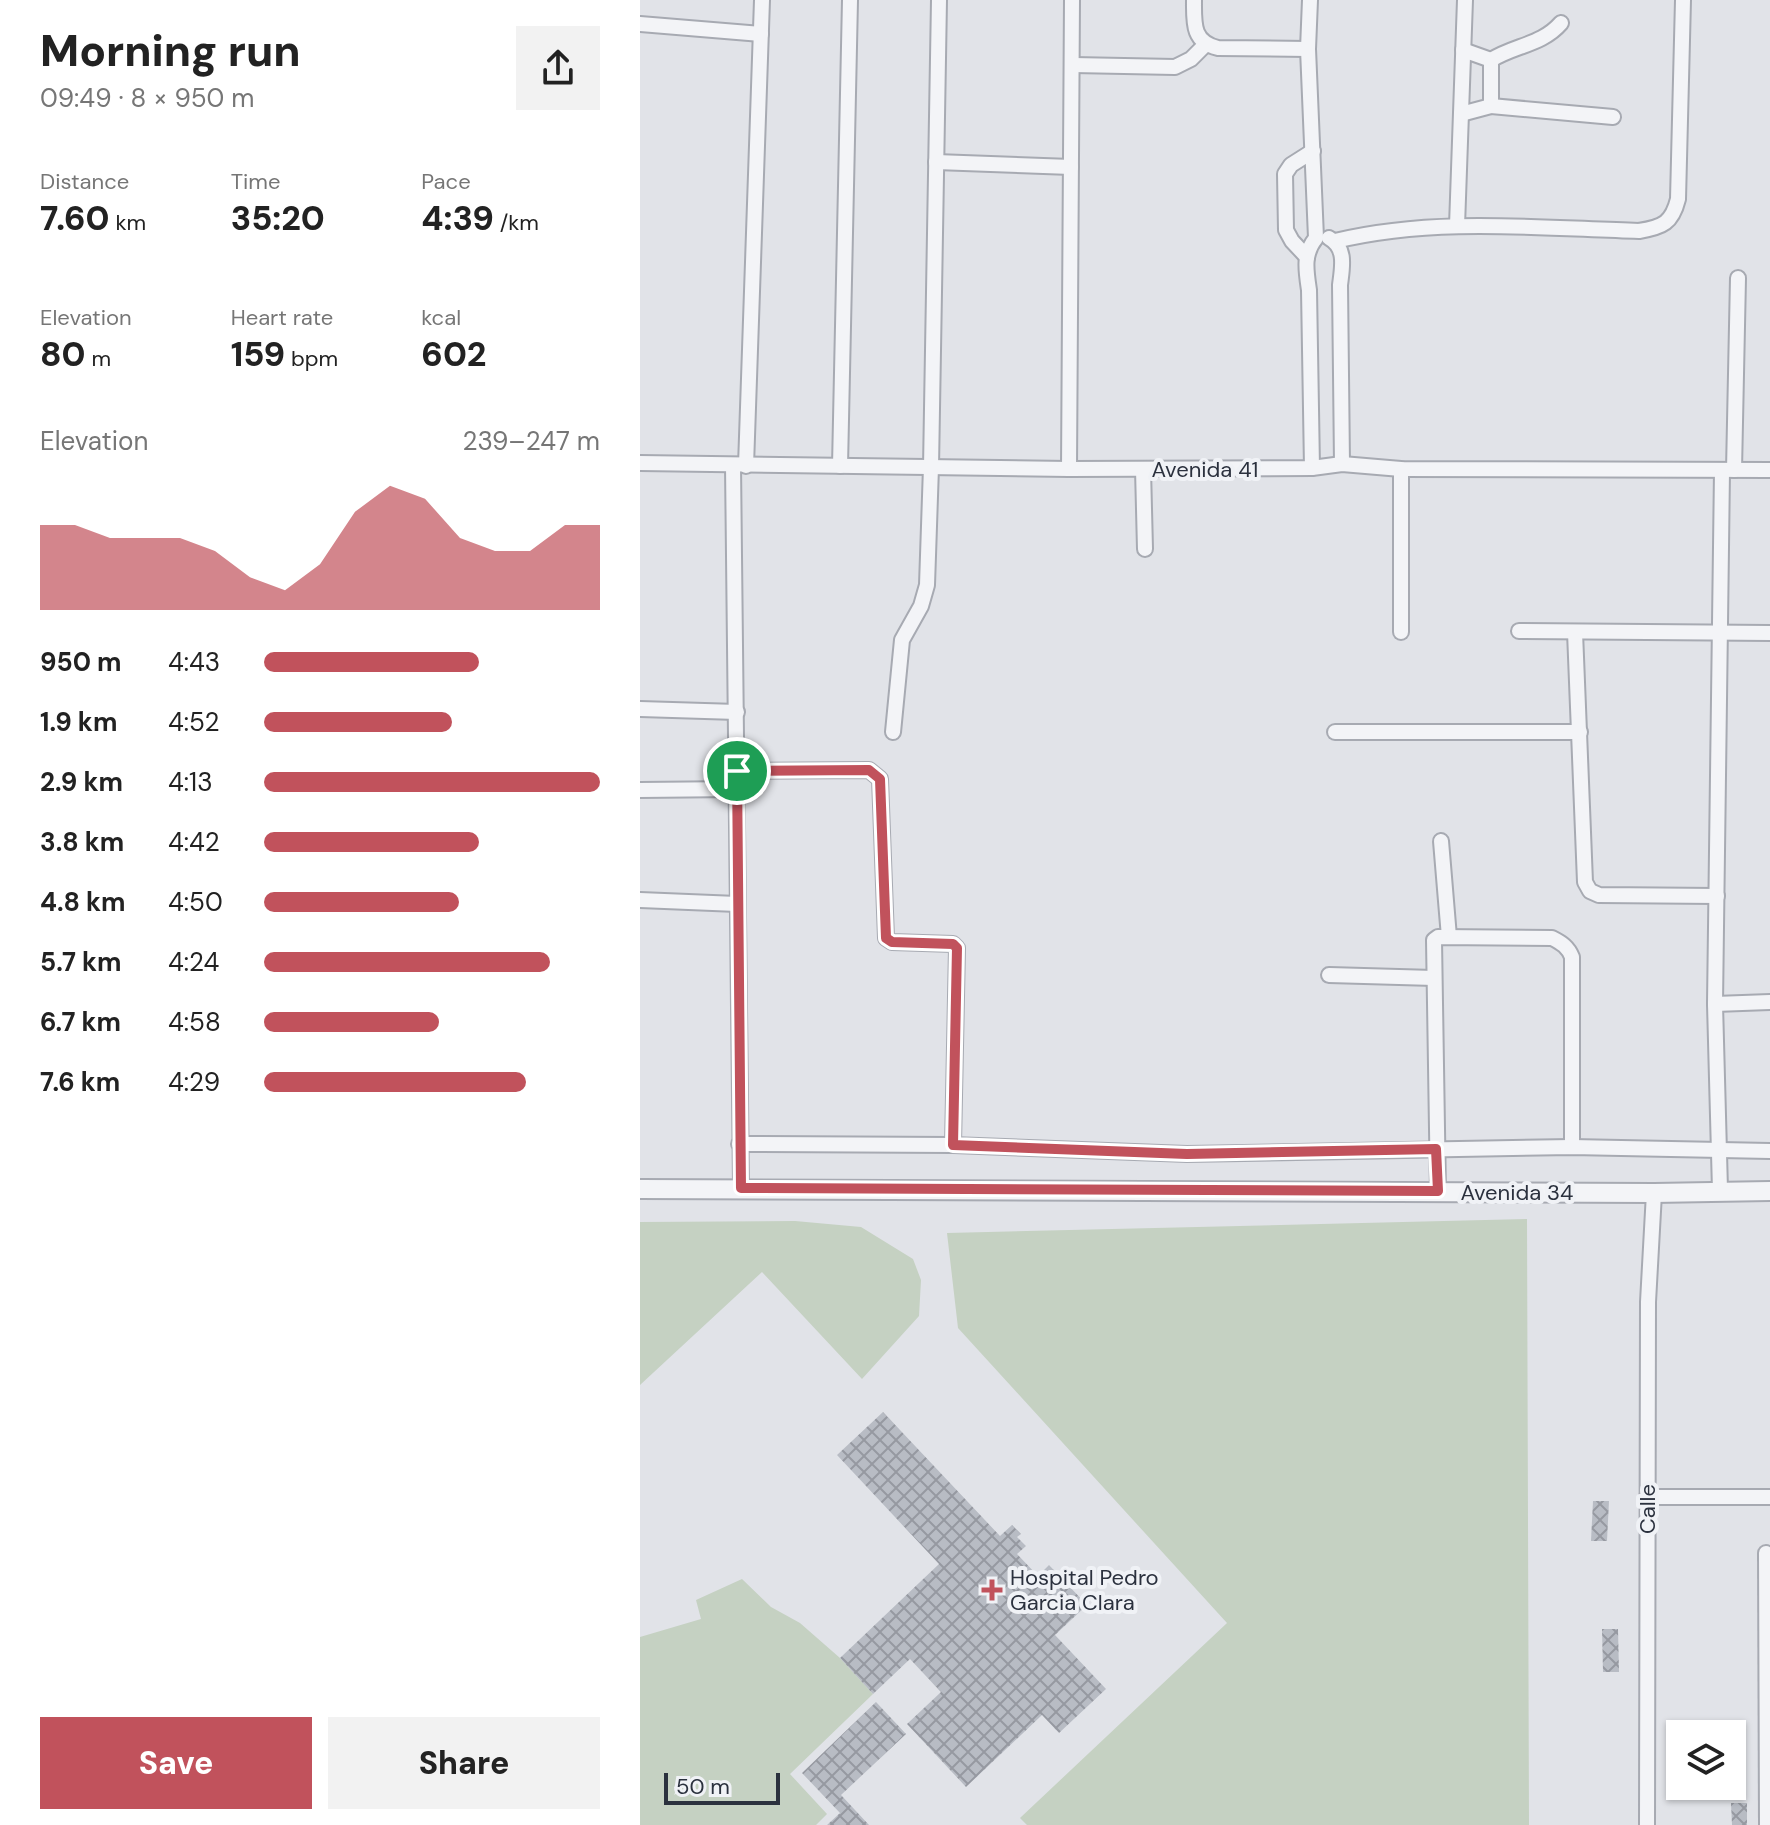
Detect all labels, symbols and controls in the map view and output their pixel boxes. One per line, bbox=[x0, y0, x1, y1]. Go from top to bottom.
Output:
text: Morning run bbox=[40, 22, 301, 80]
button: share bbox=[516, 26, 600, 110]
text: 09:49 · 8 × 950 m bbox=[40, 81, 254, 115]
text: Distance bbox=[40, 167, 129, 196]
text: Time bbox=[231, 167, 280, 196]
text: Pace bbox=[421, 167, 471, 196]
text: 7.60 bbox=[40, 196, 110, 241]
text: 35:20 bbox=[231, 196, 325, 241]
text: 4:39 bbox=[421, 196, 494, 241]
text: km bbox=[110, 208, 146, 237]
text: /km bbox=[494, 208, 539, 237]
text: Elevation bbox=[40, 303, 132, 332]
text: Heart rate bbox=[231, 303, 333, 332]
text: kcal bbox=[421, 303, 461, 332]
text: 80 bbox=[40, 332, 86, 377]
text: 159 bbox=[231, 332, 285, 377]
text: 602 bbox=[421, 332, 486, 377]
text: m bbox=[86, 344, 111, 373]
text: bpm bbox=[285, 344, 338, 373]
text: Elevation bbox=[40, 424, 148, 458]
text: 239–247 m bbox=[462, 424, 600, 458]
street label: Avenida 41 bbox=[1152, 455, 1258, 484]
text: 950 m bbox=[40, 645, 122, 679]
text: 4:43 bbox=[168, 645, 220, 679]
text: 1.9 km bbox=[40, 705, 117, 739]
text: 4:52 bbox=[168, 705, 219, 739]
pin bbox=[703, 737, 771, 805]
icon: arrive bbox=[715, 749, 759, 793]
text: 2.9 km bbox=[40, 765, 123, 799]
text: 4:13 bbox=[168, 765, 213, 799]
text: 3.8 km bbox=[40, 825, 124, 859]
text: 4:42 bbox=[168, 825, 220, 859]
text: 4.8 km bbox=[40, 885, 126, 919]
text: 4:50 bbox=[168, 885, 223, 919]
text: 5.7 km bbox=[40, 945, 122, 979]
text: 4:24 bbox=[168, 945, 219, 979]
text: 6.7 km bbox=[40, 1005, 121, 1039]
text: 4:58 bbox=[168, 1005, 221, 1039]
text: 7.6 km bbox=[40, 1065, 120, 1099]
text: 4:29 bbox=[168, 1065, 220, 1099]
street label: Avenida 34 bbox=[1461, 1178, 1573, 1207]
street label: Calle bbox=[1633, 1484, 1662, 1534]
place label: Hospital Pedro Garcia Clara bbox=[1010, 1563, 1159, 1617]
marker: Hospital Pedro Garcia Clara bbox=[981, 1579, 1003, 1601]
button: Save bbox=[40, 1717, 312, 1809]
button: Share bbox=[328, 1717, 600, 1809]
map controls bbox=[1666, 1720, 1746, 1800]
button: layers bbox=[1666, 1720, 1746, 1800]
scale bar bbox=[664, 1769, 780, 1805]
text: 50 m bbox=[676, 1772, 730, 1801]

